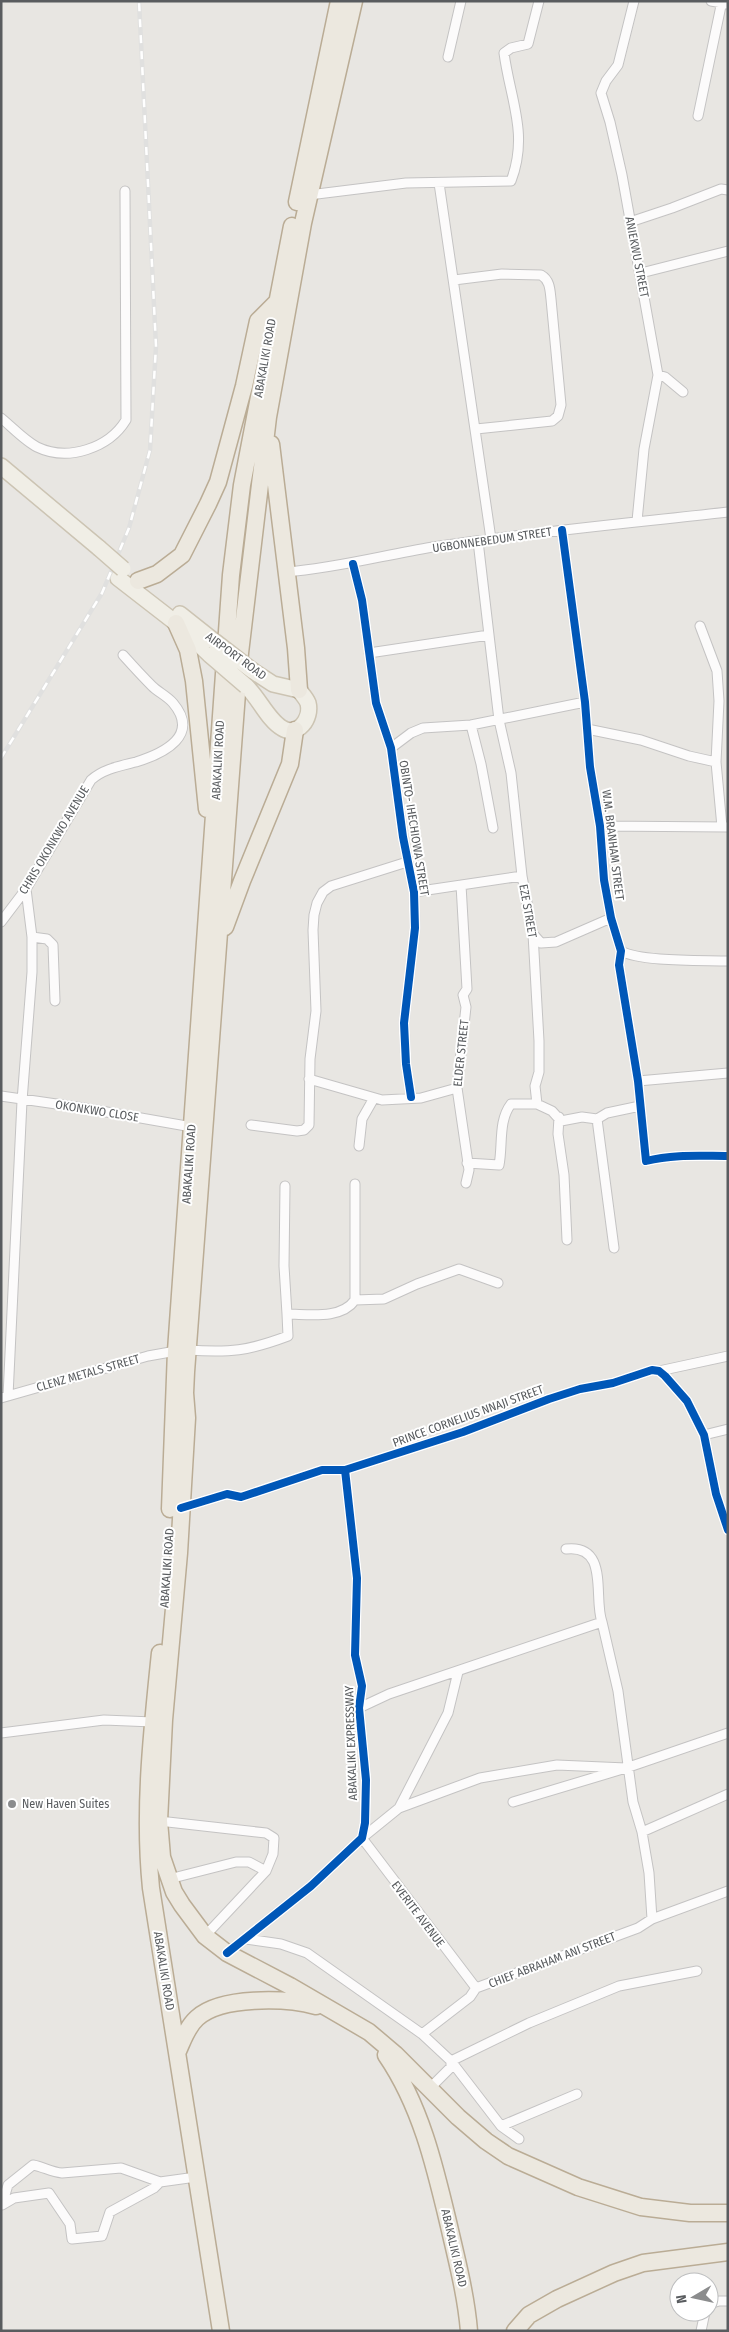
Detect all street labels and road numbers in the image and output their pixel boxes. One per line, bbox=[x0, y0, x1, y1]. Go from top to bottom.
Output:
street label: ANIEKWU STREET bbox=[622, 215, 652, 299]
street label: ABAKALIKI ROAD bbox=[251, 318, 279, 398]
street label: UGBONNEBEDUM STREET bbox=[431, 525, 553, 555]
street label: AIRPORT ROAD bbox=[203, 629, 269, 683]
street label: ABAKALIKI ROAD bbox=[209, 720, 227, 800]
street label: OBINTO- IHECHIOWA STREET bbox=[396, 759, 432, 897]
street label: CHRIS OKONKWO AVENUE bbox=[16, 783, 92, 897]
street label: W.M. BRANHAM STREET bbox=[599, 789, 627, 902]
street label: EZE STREET bbox=[516, 883, 540, 939]
street label: ELDER STREET bbox=[451, 1018, 472, 1087]
street label: OKONKWO CLOSE bbox=[54, 1097, 140, 1125]
street label: ABAKALIKI ROAD bbox=[179, 1124, 199, 1204]
street label: CLENZ METALS STREET bbox=[35, 1351, 142, 1394]
street label: PRINCE CORNELIUS NNAJI STREET bbox=[391, 1382, 546, 1450]
street label: ABAKALIKI ROAD bbox=[157, 1528, 177, 1608]
street label: ABAKALIKI EXPRESSWAY bbox=[342, 1685, 360, 1801]
street label: EVERITE AVENUE bbox=[389, 1878, 448, 1950]
street label: CHIEF ABRAHAM ANI STREET bbox=[486, 1929, 618, 1991]
street label: ABAKALIKI ROAD bbox=[151, 1931, 177, 2011]
street label: ABAKALIKI ROAD bbox=[438, 2208, 470, 2288]

